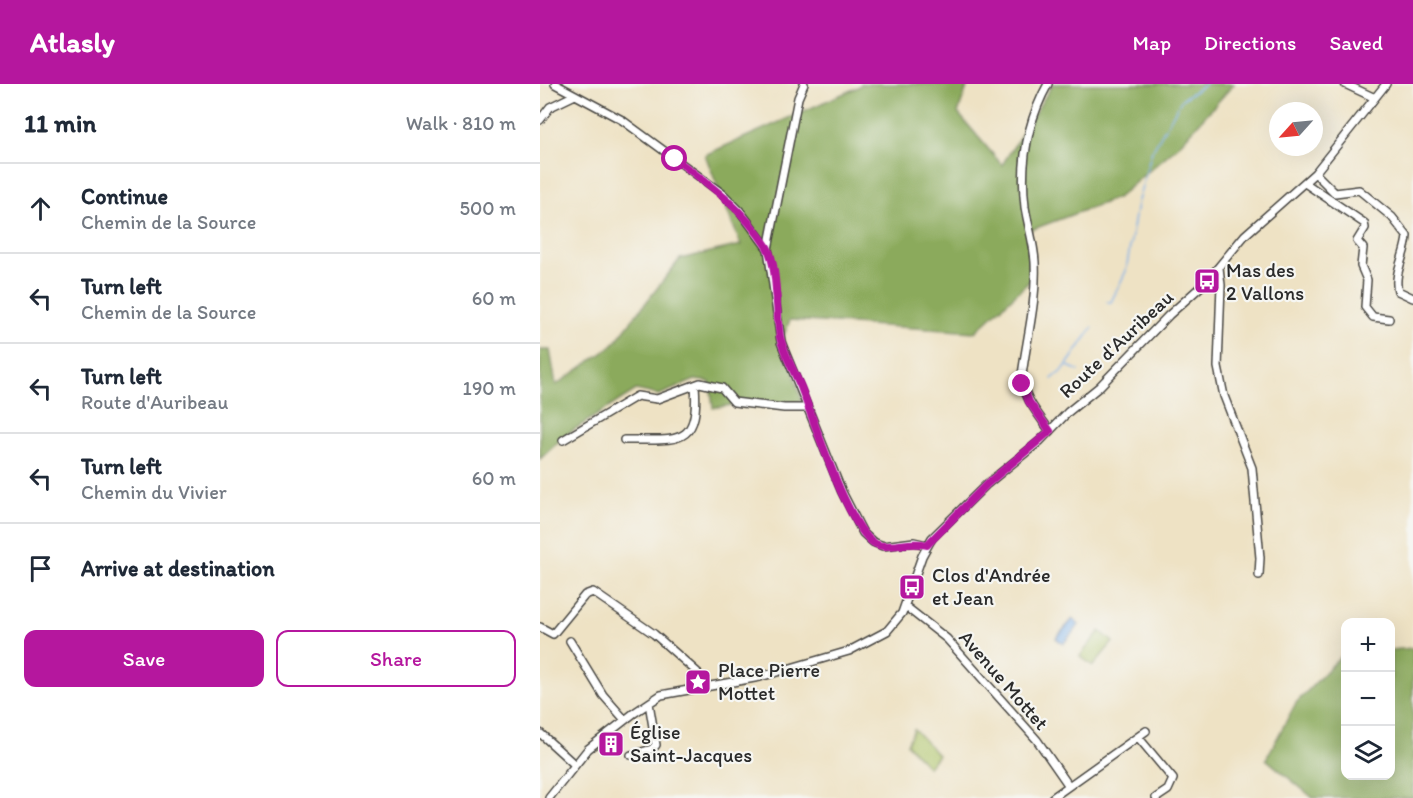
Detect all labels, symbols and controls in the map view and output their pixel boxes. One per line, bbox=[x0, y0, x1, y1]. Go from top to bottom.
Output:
text: Atlasly bbox=[30, 25, 115, 59]
text: Map bbox=[1133, 30, 1171, 55]
text: Directions bbox=[1204, 30, 1296, 55]
text: Saved bbox=[1329, 30, 1383, 55]
north arrow bbox=[1269, 102, 1323, 156]
text: 11 min bbox=[24, 107, 96, 139]
text: Walk · 810 m bbox=[406, 111, 516, 135]
route start bbox=[661, 145, 687, 171]
text: Continue bbox=[81, 183, 168, 210]
icon: ahead bbox=[24, 192, 57, 225]
text: 500 m bbox=[460, 196, 516, 220]
text: Chemin de la Source bbox=[81, 210, 256, 234]
place label: Mas des 2 Vallons bbox=[1226, 258, 1304, 305]
bus stop icon: Mas des 2 Vallons bbox=[1192, 266, 1222, 296]
text: Turn left bbox=[81, 273, 162, 300]
icon: left bbox=[24, 282, 57, 315]
street label: Route d'Auribeau bbox=[1054, 285, 1178, 403]
text: 60 m bbox=[472, 286, 516, 310]
text: Chemin de la Source bbox=[81, 300, 256, 324]
text: Turn left bbox=[81, 363, 162, 390]
route end bbox=[1008, 370, 1034, 396]
icon: left bbox=[24, 372, 57, 405]
text: 190 m bbox=[463, 376, 516, 400]
text: Route d'Auribeau bbox=[81, 390, 228, 414]
text: Turn left bbox=[81, 453, 162, 480]
icon: left bbox=[24, 462, 57, 495]
text: 60 m bbox=[472, 466, 516, 490]
text: Chemin du Vivier bbox=[81, 480, 227, 504]
icon: arrive bbox=[24, 552, 57, 585]
text: Arrive at destination bbox=[81, 555, 275, 582]
place label: Clos d'Andrée et Jean bbox=[932, 563, 1051, 610]
bus stop icon: Clos d'Andrée et Jean bbox=[897, 572, 927, 602]
map controls bbox=[1341, 618, 1395, 780]
button: + bbox=[1341, 618, 1395, 672]
street label: Avenue Mottet bbox=[954, 625, 1054, 735]
button: Save bbox=[24, 630, 264, 687]
button: Share bbox=[276, 630, 516, 687]
place label: Place Pierre Mottet bbox=[718, 658, 820, 705]
place icon: Place Pierre Mottet bbox=[683, 667, 713, 697]
button: − bbox=[1341, 672, 1395, 726]
place label: Église Saint-Jacques bbox=[630, 720, 752, 767]
button: layers bbox=[1341, 726, 1395, 780]
building icon: Église Saint-Jacques bbox=[596, 729, 626, 759]

